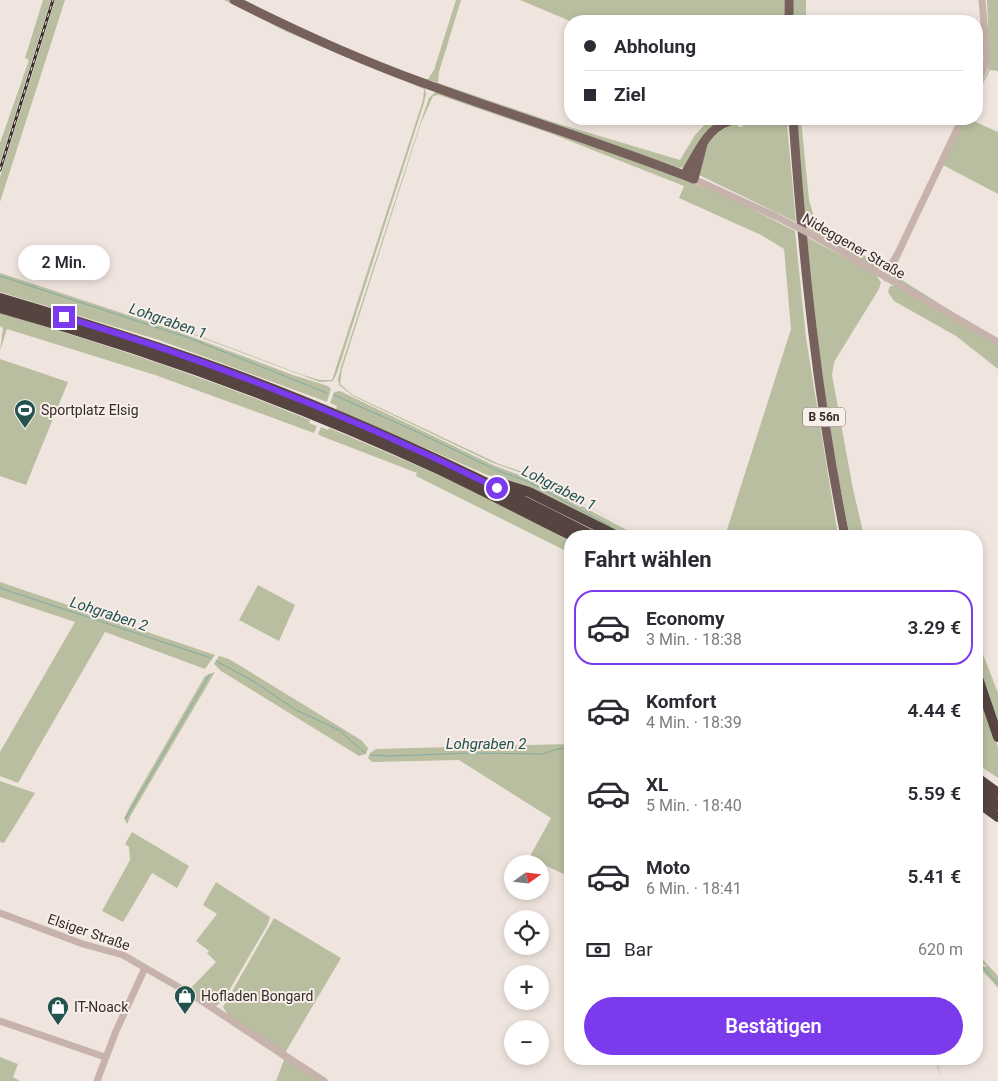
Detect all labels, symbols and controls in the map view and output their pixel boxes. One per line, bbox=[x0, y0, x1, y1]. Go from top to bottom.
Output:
text: Abholung bbox=[614, 35, 696, 58]
text: Ziel bbox=[614, 83, 646, 106]
street label: Nideggener Straße bbox=[800, 210, 908, 282]
callout: 2 Min. bbox=[18, 244, 110, 280]
text: 2 Min. bbox=[42, 253, 86, 272]
water label: Lohgraben 1 bbox=[127, 299, 209, 343]
route end bbox=[53, 306, 75, 328]
sports icon: Sportplatz Elsig bbox=[13, 398, 37, 429]
place label: Sportplatz Elsig bbox=[41, 402, 139, 418]
road number: B 56n bbox=[803, 408, 845, 427]
water label: Lohgraben 1 bbox=[519, 462, 599, 514]
route start bbox=[486, 477, 508, 499]
text: Fahrt wählen bbox=[584, 547, 712, 572]
water label: Lohgraben 2 bbox=[68, 593, 150, 635]
icon: car bbox=[586, 605, 631, 650]
text: Economy bbox=[646, 607, 725, 630]
text: 3.29 € bbox=[907, 616, 961, 639]
text: 3 Min. · 18:38 bbox=[646, 630, 742, 649]
icon: car bbox=[586, 688, 631, 733]
text: Komfort bbox=[646, 690, 716, 713]
text: 4.44 € bbox=[907, 699, 961, 722]
text: 4 Min. · 18:39 bbox=[646, 713, 742, 732]
water label: Lohgraben 2 bbox=[446, 735, 526, 753]
icon: car bbox=[586, 771, 631, 816]
text: XL bbox=[646, 773, 668, 796]
text: 5.59 € bbox=[907, 782, 961, 805]
text: 5 Min. · 18:40 bbox=[646, 796, 742, 815]
icon: car bbox=[586, 854, 631, 899]
north arrow bbox=[504, 855, 549, 900]
map controls bbox=[504, 855, 549, 1065]
text: Moto bbox=[646, 856, 690, 879]
text: 5.41 € bbox=[907, 865, 961, 888]
text: 6 Min. · 18:41 bbox=[646, 879, 742, 898]
street label: Elsiger Straße bbox=[46, 910, 132, 954]
button: locate bbox=[504, 910, 549, 955]
icon: cash bbox=[584, 936, 612, 964]
text: Bar bbox=[624, 938, 653, 961]
text: 620 m bbox=[918, 940, 963, 959]
button: + bbox=[504, 965, 549, 1010]
shop icon: Hofladen Bongard bbox=[173, 984, 197, 1015]
place label: Hofladen Bongard bbox=[201, 988, 314, 1004]
shop icon: IT-Noack bbox=[46, 995, 70, 1026]
button: Bestätigen bbox=[584, 997, 963, 1055]
place label: IT-Noack bbox=[74, 999, 129, 1015]
button: − bbox=[504, 1020, 549, 1065]

